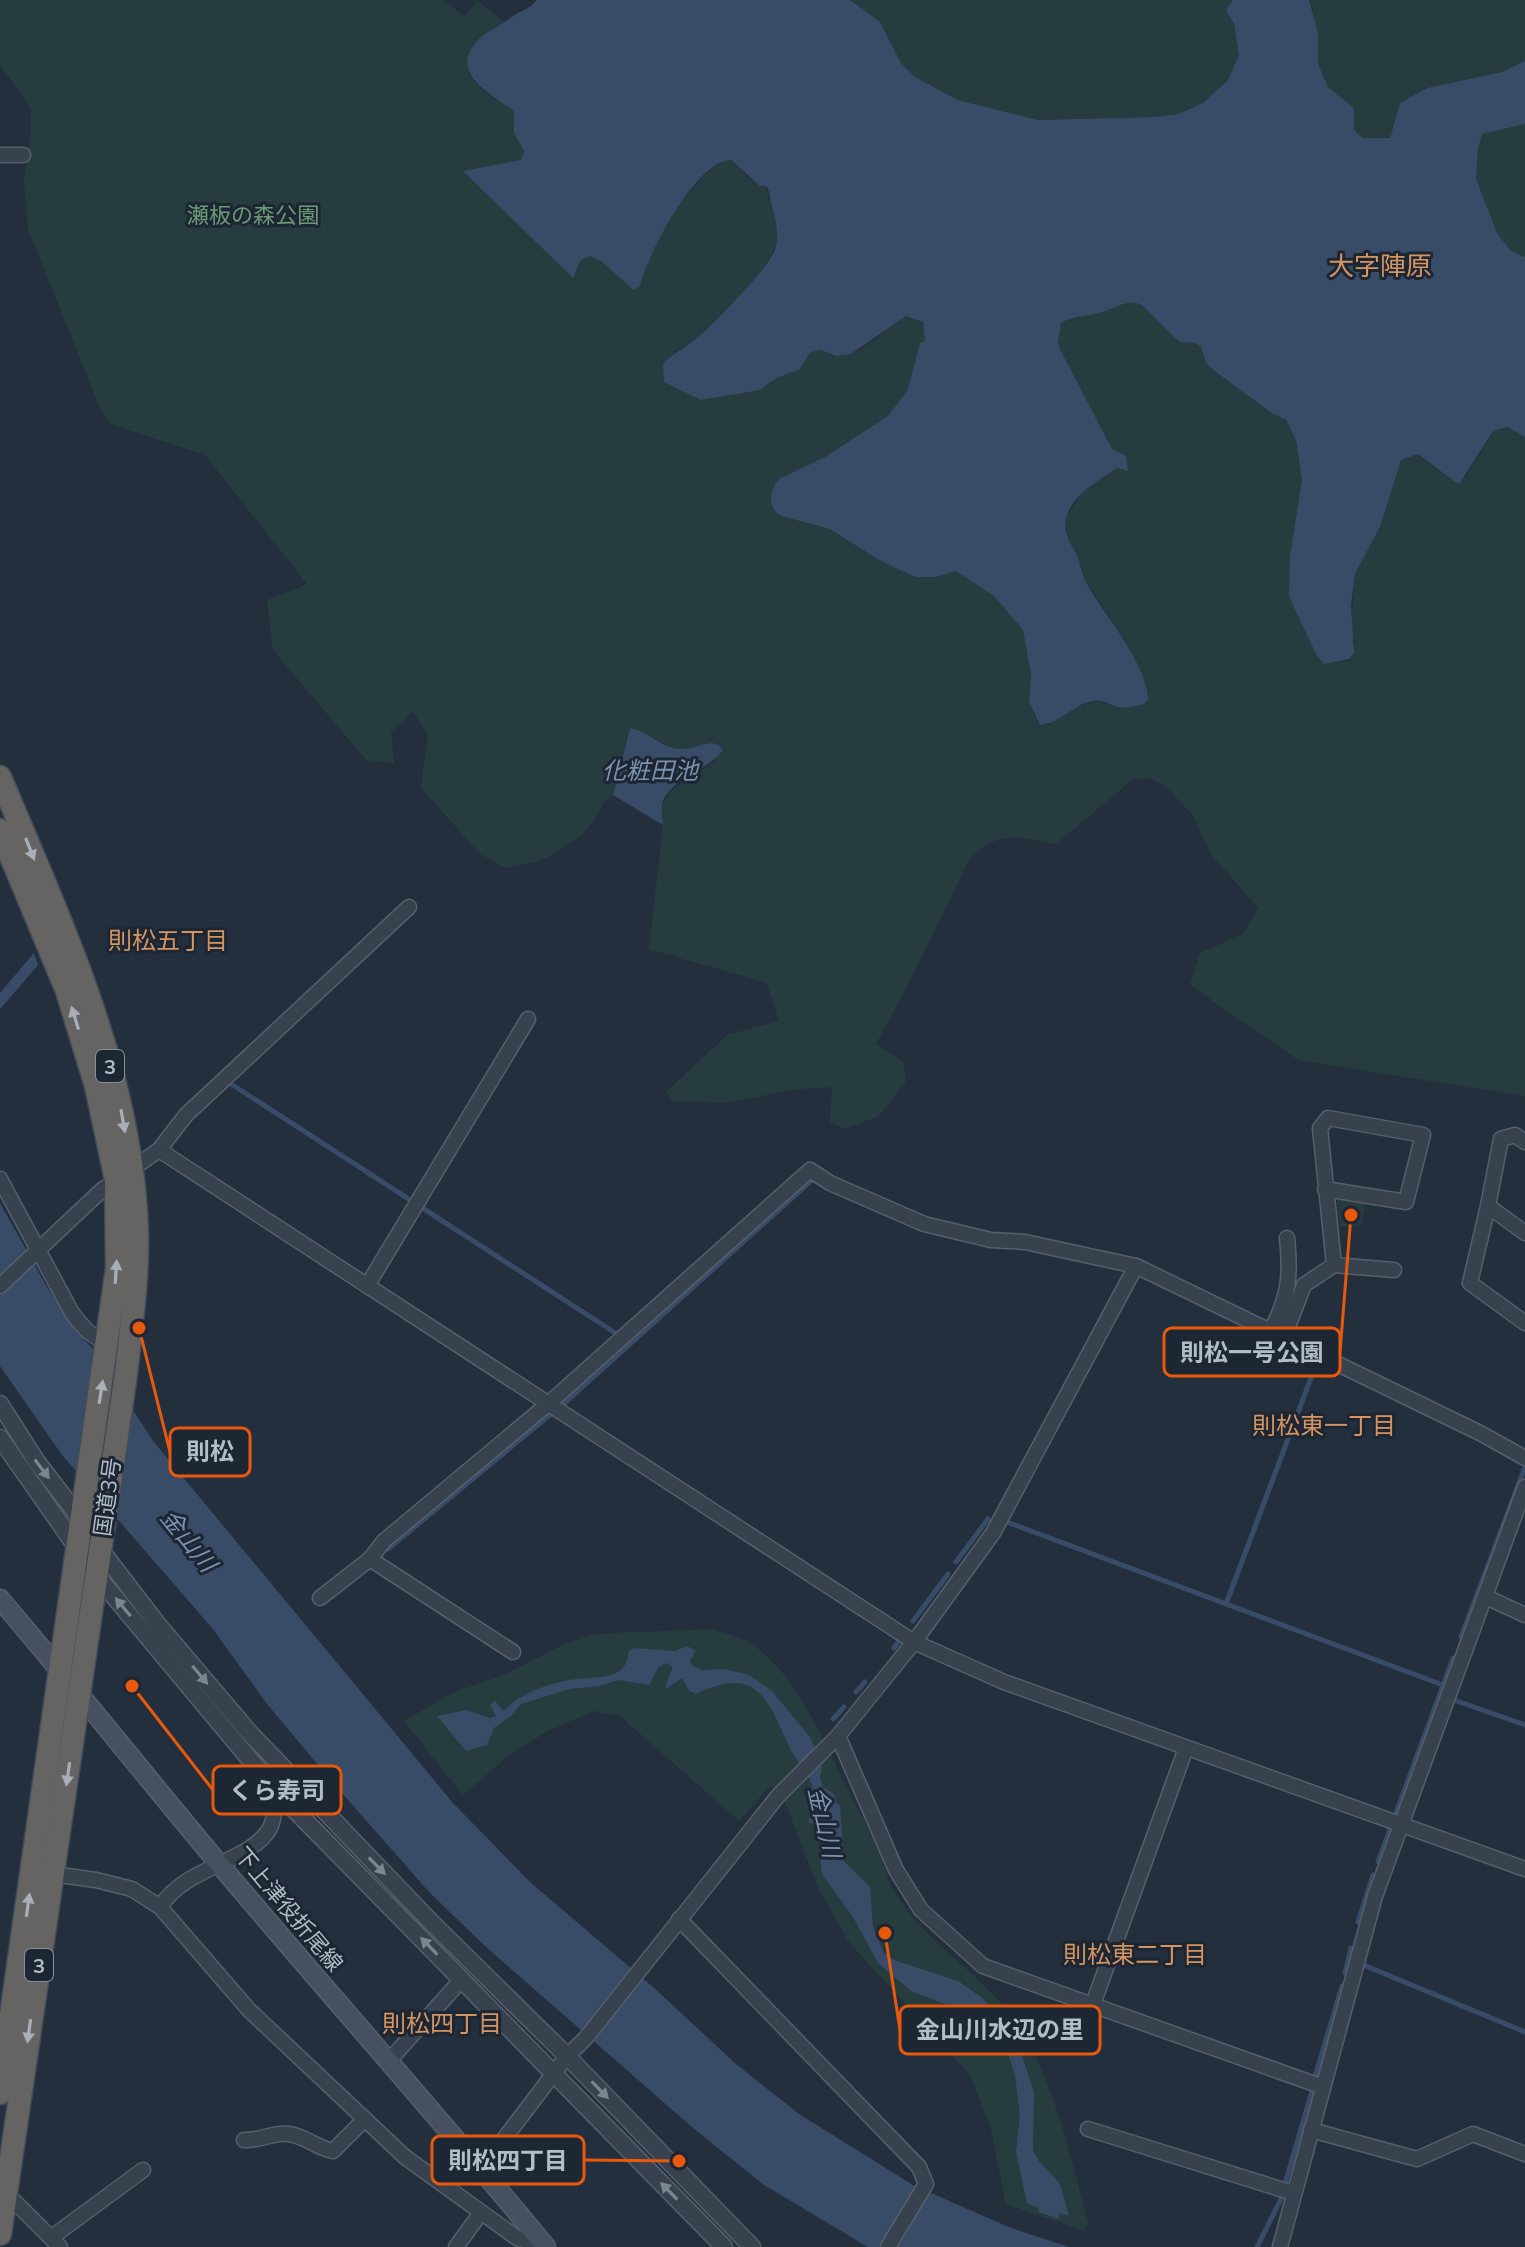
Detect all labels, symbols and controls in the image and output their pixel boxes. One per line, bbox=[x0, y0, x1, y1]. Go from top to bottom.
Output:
park label: 瀬板の森公園 bbox=[187, 201, 319, 229]
district label: 大字陣原 bbox=[1328, 249, 1432, 282]
water label: 化粧田池 bbox=[602, 755, 700, 785]
one-way arrow bbox=[24, 837, 37, 861]
district label: 則松五丁目 bbox=[108, 925, 228, 955]
one-way arrow bbox=[68, 1005, 81, 1029]
road number: 3 bbox=[96, 1050, 124, 1082]
one-way arrow bbox=[117, 1108, 129, 1133]
one-way arrow bbox=[110, 1259, 123, 1284]
callout: 則松一号公園 bbox=[1164, 1328, 1340, 1376]
text: 則松一号公園 bbox=[1180, 1337, 1324, 1367]
one-way arrow bbox=[95, 1379, 107, 1404]
district label: 則松東一丁目 bbox=[1252, 1410, 1396, 1440]
callout: 則松 bbox=[170, 1428, 250, 1476]
text: 則松 bbox=[186, 1436, 234, 1466]
street label: 国道3号 bbox=[88, 1456, 126, 1538]
one-way arrow bbox=[34, 1459, 50, 1479]
water label: 金山川 bbox=[155, 1503, 225, 1580]
one-way arrow bbox=[115, 1598, 132, 1618]
one-way arrow bbox=[191, 1666, 209, 1685]
one-way arrow bbox=[61, 1761, 74, 1786]
callout: くら寿司 bbox=[213, 1766, 341, 1814]
text: くら寿司 bbox=[229, 1775, 325, 1805]
water label: 金山川 bbox=[802, 1784, 848, 1863]
street label: 下上津役折尾線 bbox=[229, 1841, 349, 1977]
one-way arrow bbox=[367, 1856, 386, 1875]
one-way arrow bbox=[22, 1892, 35, 1917]
one-way arrow bbox=[419, 1936, 438, 1955]
district label: 則松東二丁目 bbox=[1063, 1939, 1207, 1969]
road number: 3 bbox=[25, 1949, 53, 1981]
callout: 金山川水辺の里 bbox=[900, 2006, 1100, 2054]
district label: 則松四丁目 bbox=[382, 2008, 502, 2038]
text: 金山川水辺の里 bbox=[916, 2014, 1084, 2044]
one-way arrow bbox=[22, 2018, 35, 2043]
one-way arrow bbox=[590, 2080, 609, 2099]
callout: 則松四丁目 bbox=[432, 2136, 584, 2184]
text: 則松四丁目 bbox=[448, 2145, 568, 2175]
one-way arrow bbox=[660, 2182, 679, 2201]

